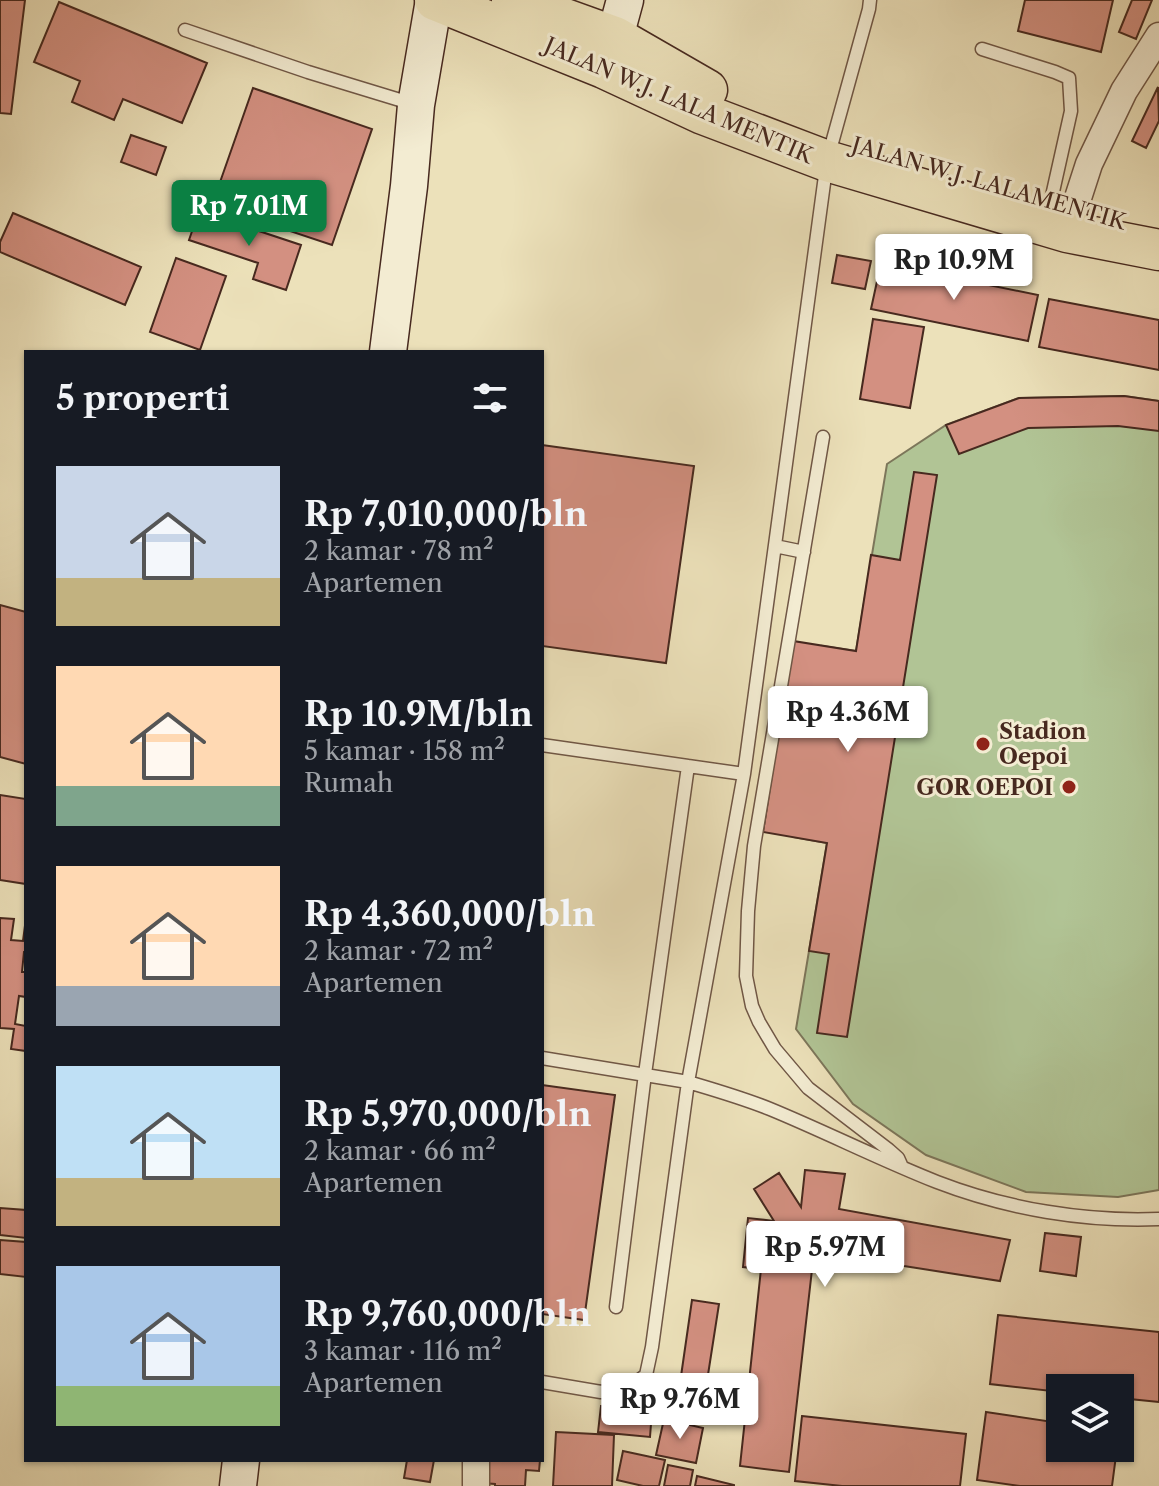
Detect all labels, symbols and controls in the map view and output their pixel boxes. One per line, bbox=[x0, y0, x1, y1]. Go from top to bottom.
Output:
street label: JALAN W.J. LALA MENTIK bbox=[538, 30, 818, 170]
street label: JALAN W.J. LALAMENTIK bbox=[846, 131, 1130, 236]
pin: Rp 7.01M bbox=[166, 180, 332, 248]
text: Rp 7.01M bbox=[190, 190, 308, 222]
pin: Rp 10.9M bbox=[871, 234, 1037, 302]
text: Rp 10.9M bbox=[893, 244, 1015, 276]
icon: filters bbox=[468, 376, 512, 420]
text: 5 properti bbox=[56, 377, 229, 419]
text: Rp 7,010,000/bln bbox=[304, 493, 588, 535]
icon: home bbox=[120, 498, 216, 594]
text: 2 kamar · 78 m² bbox=[304, 535, 494, 567]
text: Apartemen bbox=[304, 567, 443, 599]
pin: Rp 4.36M bbox=[765, 686, 931, 754]
text: Rp 10.9M/bln bbox=[304, 693, 533, 735]
text: Rp 4.36M bbox=[786, 696, 910, 728]
icon: home bbox=[120, 698, 216, 794]
place label: Stadion Oepoi bbox=[999, 718, 1086, 770]
text: 5 kamar · 158 m² bbox=[304, 735, 505, 767]
marker: Stadion Oepoi bbox=[974, 735, 992, 753]
text: Rumah bbox=[304, 767, 393, 799]
place label: GOR OEPOI bbox=[916, 774, 1053, 801]
marker: GOR OEPOI bbox=[1060, 778, 1078, 796]
text: Rp 4,360,000/bln bbox=[304, 893, 595, 935]
icon: home bbox=[120, 898, 216, 994]
text: 2 kamar · 72 m² bbox=[304, 935, 493, 967]
text: Apartemen bbox=[304, 967, 443, 999]
text: Rp 5,970,000/bln bbox=[304, 1093, 592, 1135]
icon: home bbox=[120, 1098, 216, 1194]
text: 2 kamar · 66 m² bbox=[304, 1135, 496, 1167]
text: Apartemen bbox=[304, 1167, 443, 1199]
pin: Rp 5.97M bbox=[742, 1221, 908, 1289]
text: Rp 5.97M bbox=[764, 1231, 886, 1263]
text: Rp 9,760,000/bln bbox=[304, 1293, 591, 1335]
icon: home bbox=[120, 1298, 216, 1394]
text: 3 kamar · 116 m² bbox=[304, 1335, 502, 1367]
text: Apartemen bbox=[304, 1367, 443, 1399]
pin: Rp 9.76M bbox=[597, 1373, 763, 1441]
map controls bbox=[1046, 1374, 1134, 1462]
button: layers bbox=[1046, 1374, 1134, 1462]
text: Rp 9.76M bbox=[619, 1383, 741, 1415]

